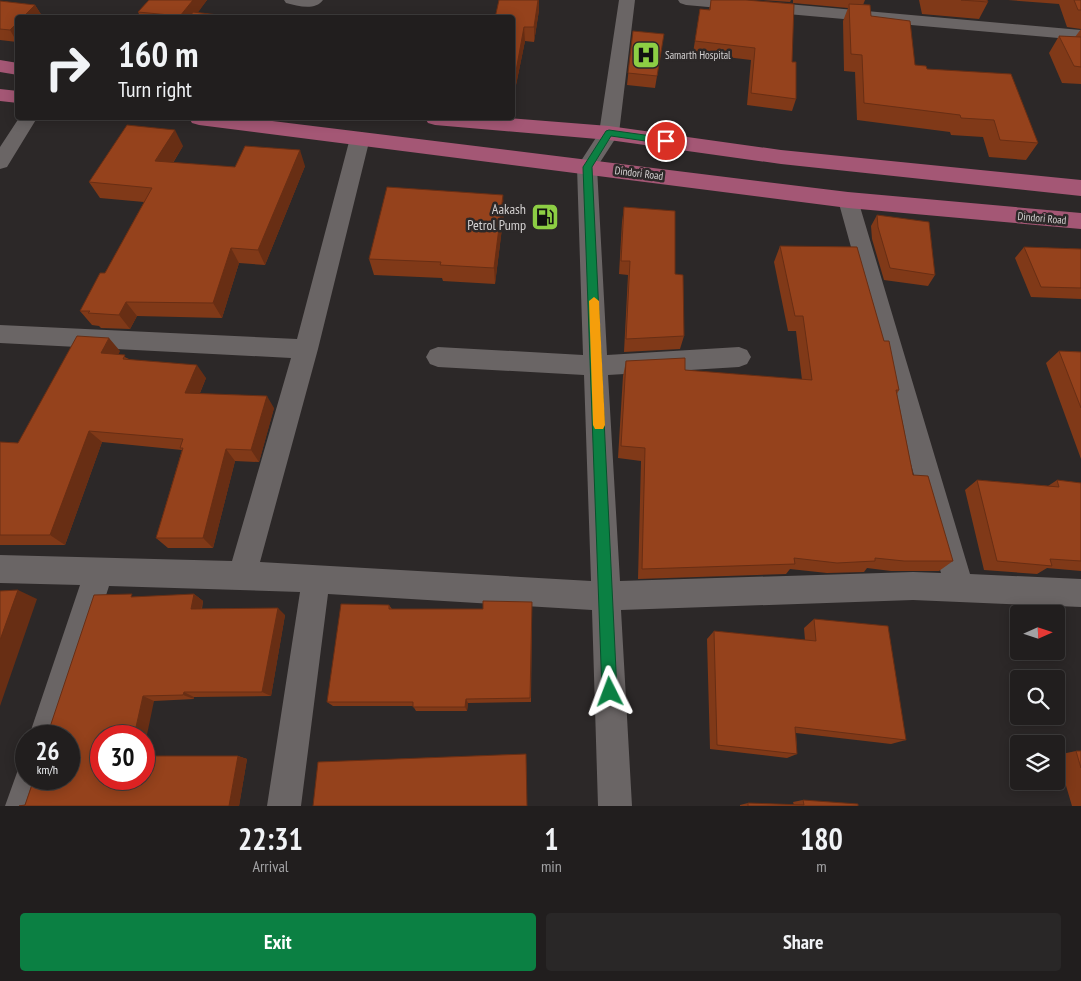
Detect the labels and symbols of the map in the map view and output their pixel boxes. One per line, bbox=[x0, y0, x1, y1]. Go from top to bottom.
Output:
hospital icon: Samarth Hospital bbox=[631, 40, 661, 70]
place label: Samarth Hospital bbox=[665, 48, 731, 62]
pin bbox=[645, 120, 687, 162]
street label: Dindori Road bbox=[614, 163, 664, 183]
place label: Aakash Petrol Pump bbox=[467, 200, 526, 234]
fuel station icon: Aakash Petrol Pump bbox=[530, 202, 560, 232]
street label: Dindori Road bbox=[1017, 209, 1067, 227]
north arrow bbox=[1010, 605, 1065, 660]
position arrow bbox=[583, 665, 635, 717]
speed limit sign: 30 bbox=[90, 725, 155, 790]

